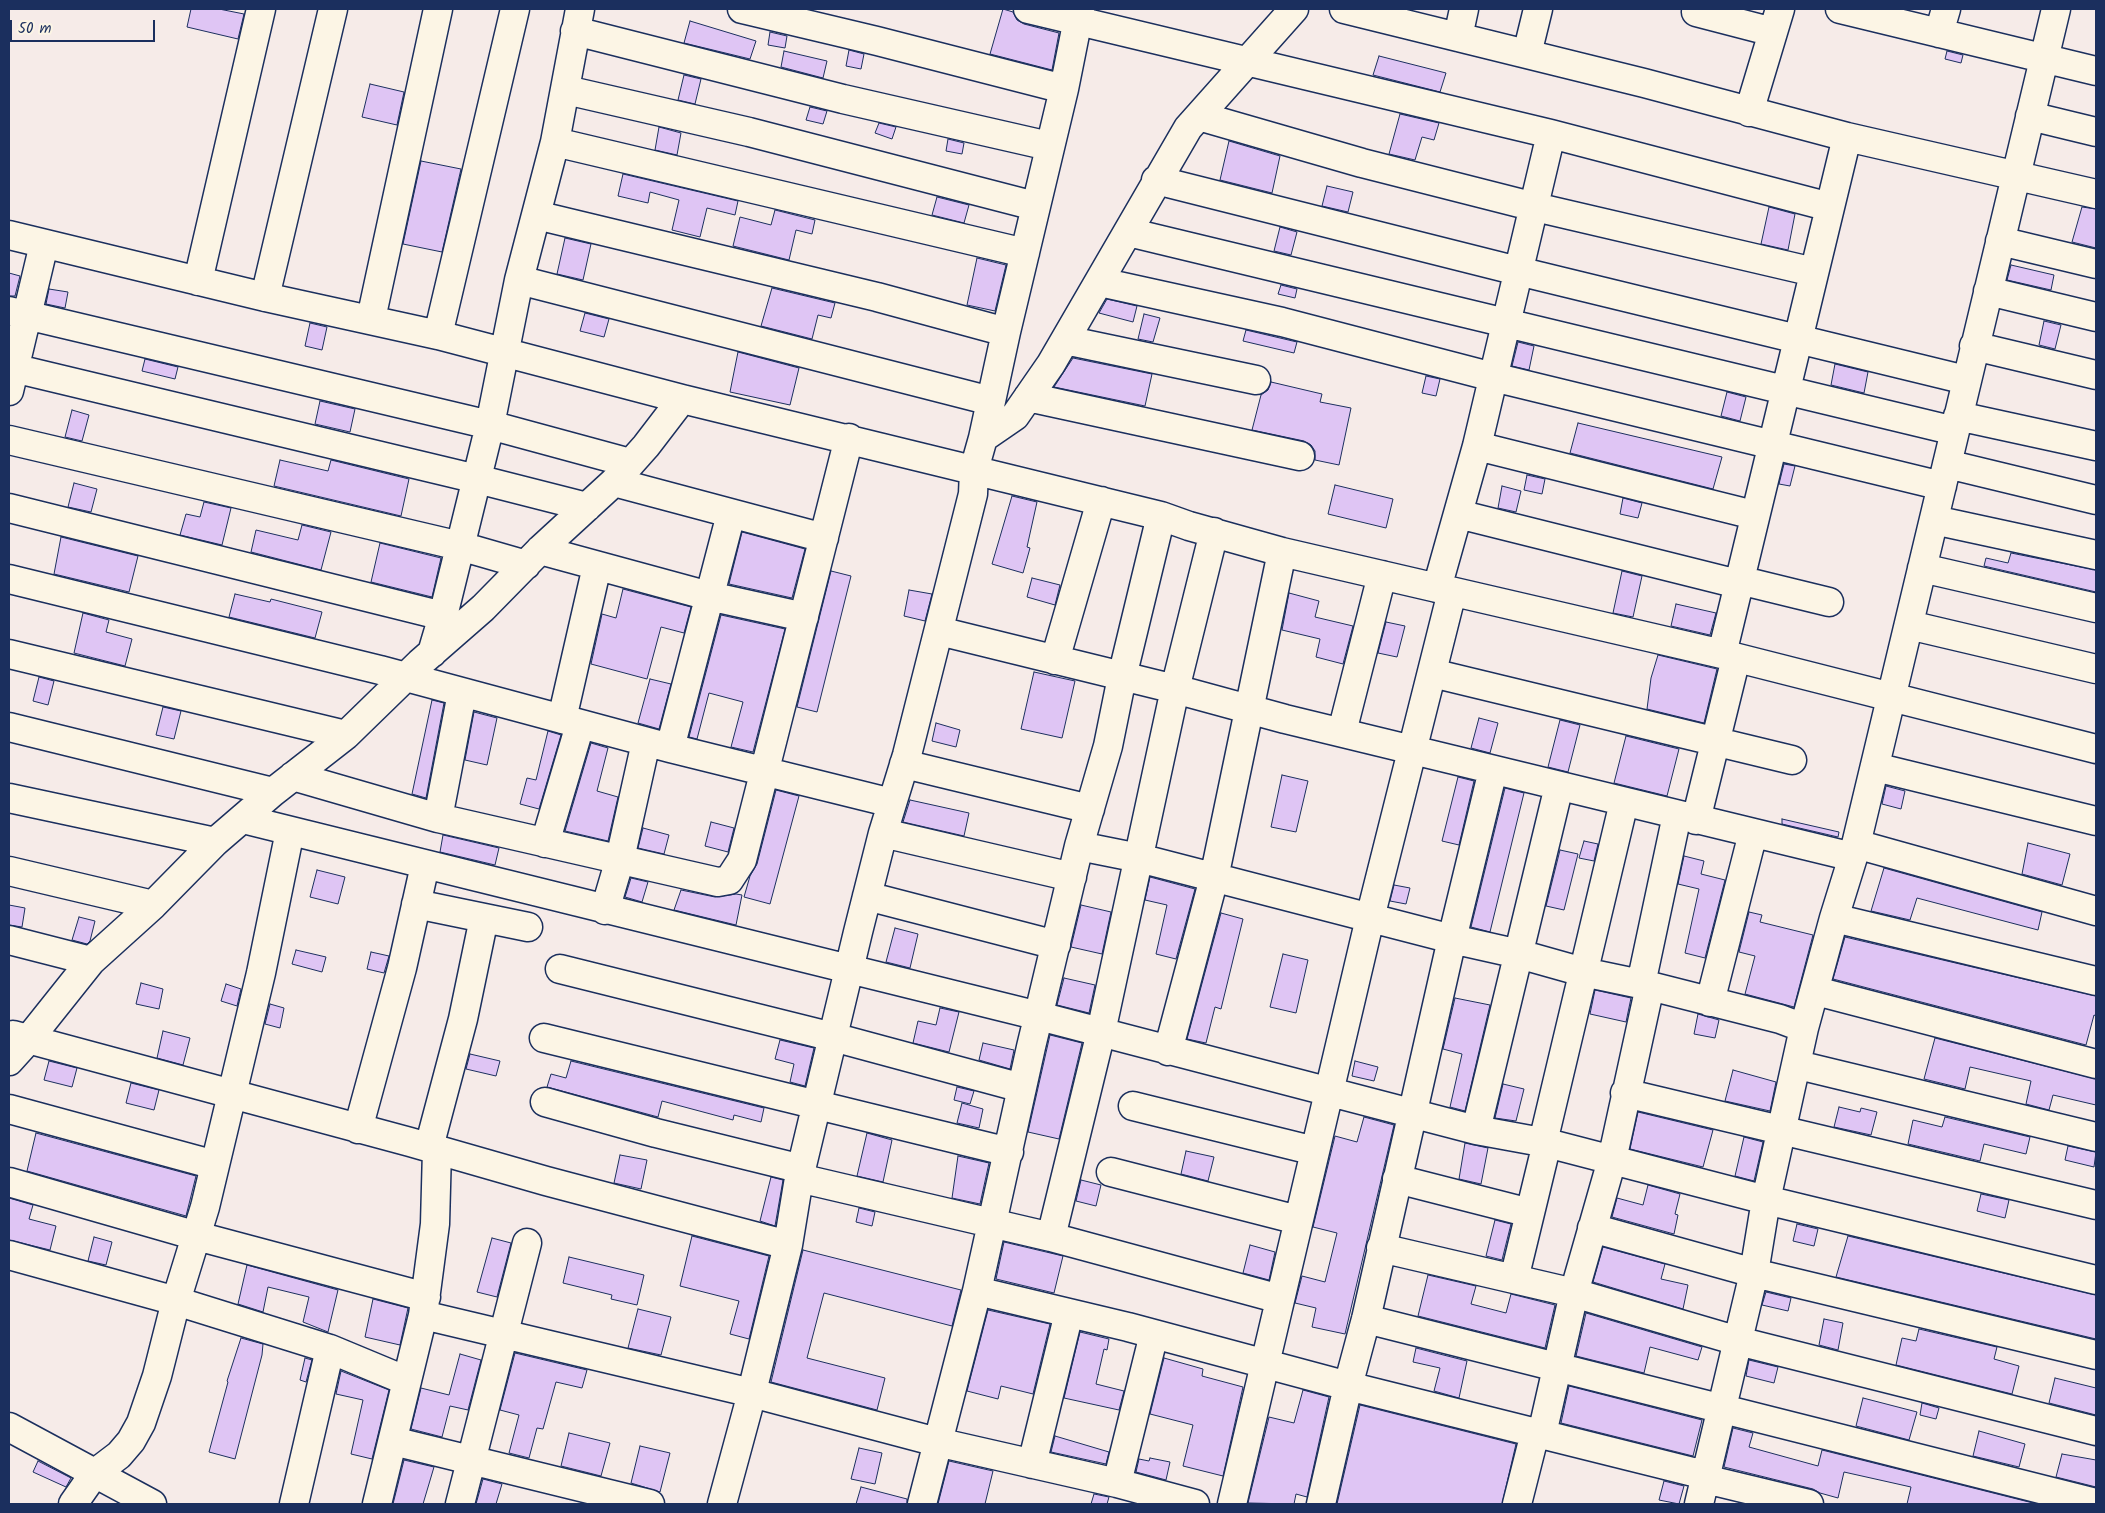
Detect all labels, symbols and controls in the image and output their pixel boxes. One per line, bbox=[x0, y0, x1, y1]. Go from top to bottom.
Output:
scale bar bbox=[12, 10, 158, 42]
text: 50 m bbox=[18, 17, 52, 41]

